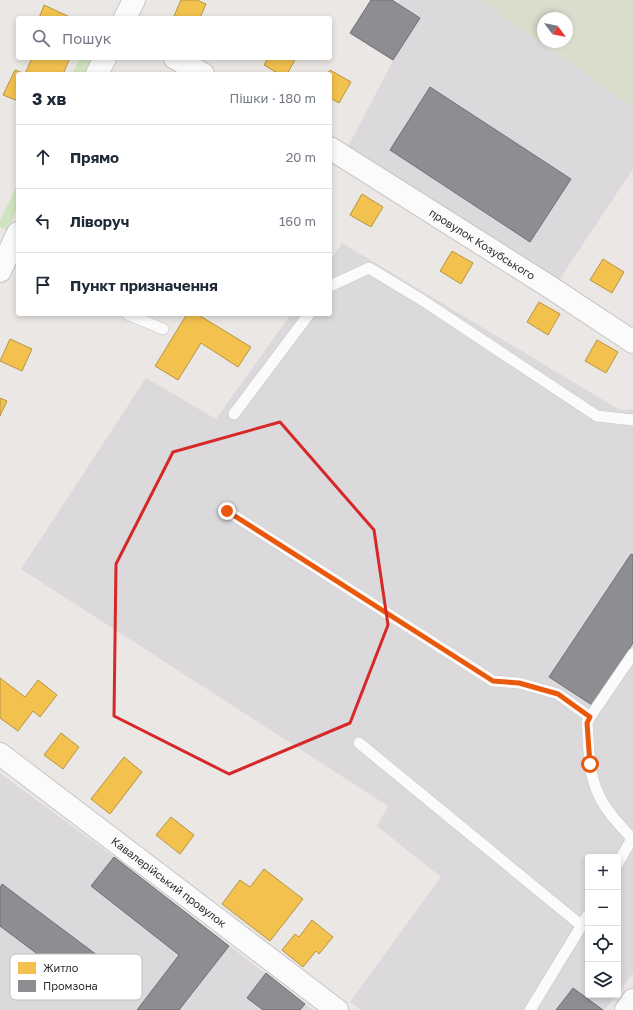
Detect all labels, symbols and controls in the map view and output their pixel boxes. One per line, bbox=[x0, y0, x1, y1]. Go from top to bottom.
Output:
north arrow bbox=[537, 12, 573, 48]
search box bbox=[16, 16, 332, 60]
icon: search bbox=[30, 27, 52, 49]
text: Пошук bbox=[62, 29, 111, 47]
text: 3 хв bbox=[32, 88, 66, 109]
text: Пішки · 180 m bbox=[229, 90, 316, 106]
icon: ahead bbox=[32, 146, 54, 168]
text: Прямо bbox=[70, 148, 119, 166]
text: 20 m bbox=[286, 149, 316, 165]
street label: провулок Козубського bbox=[427, 206, 538, 282]
icon: left bbox=[32, 210, 54, 232]
text: Ліворуч bbox=[70, 212, 129, 230]
text: 160 m bbox=[279, 213, 316, 229]
icon: arrive bbox=[32, 274, 54, 296]
text: Пункт призначення bbox=[70, 276, 218, 294]
route end bbox=[218, 502, 236, 520]
route start bbox=[581, 755, 599, 773]
street label: Кавалерійський провулок bbox=[109, 834, 230, 930]
map controls bbox=[585, 854, 621, 998]
button: + bbox=[585, 854, 621, 890]
button: − bbox=[585, 890, 621, 926]
button: locate bbox=[585, 926, 621, 962]
legend bbox=[10, 954, 142, 1000]
text: Житло bbox=[43, 961, 79, 974]
button: layers bbox=[585, 962, 621, 998]
text: Промзона bbox=[43, 979, 98, 992]

